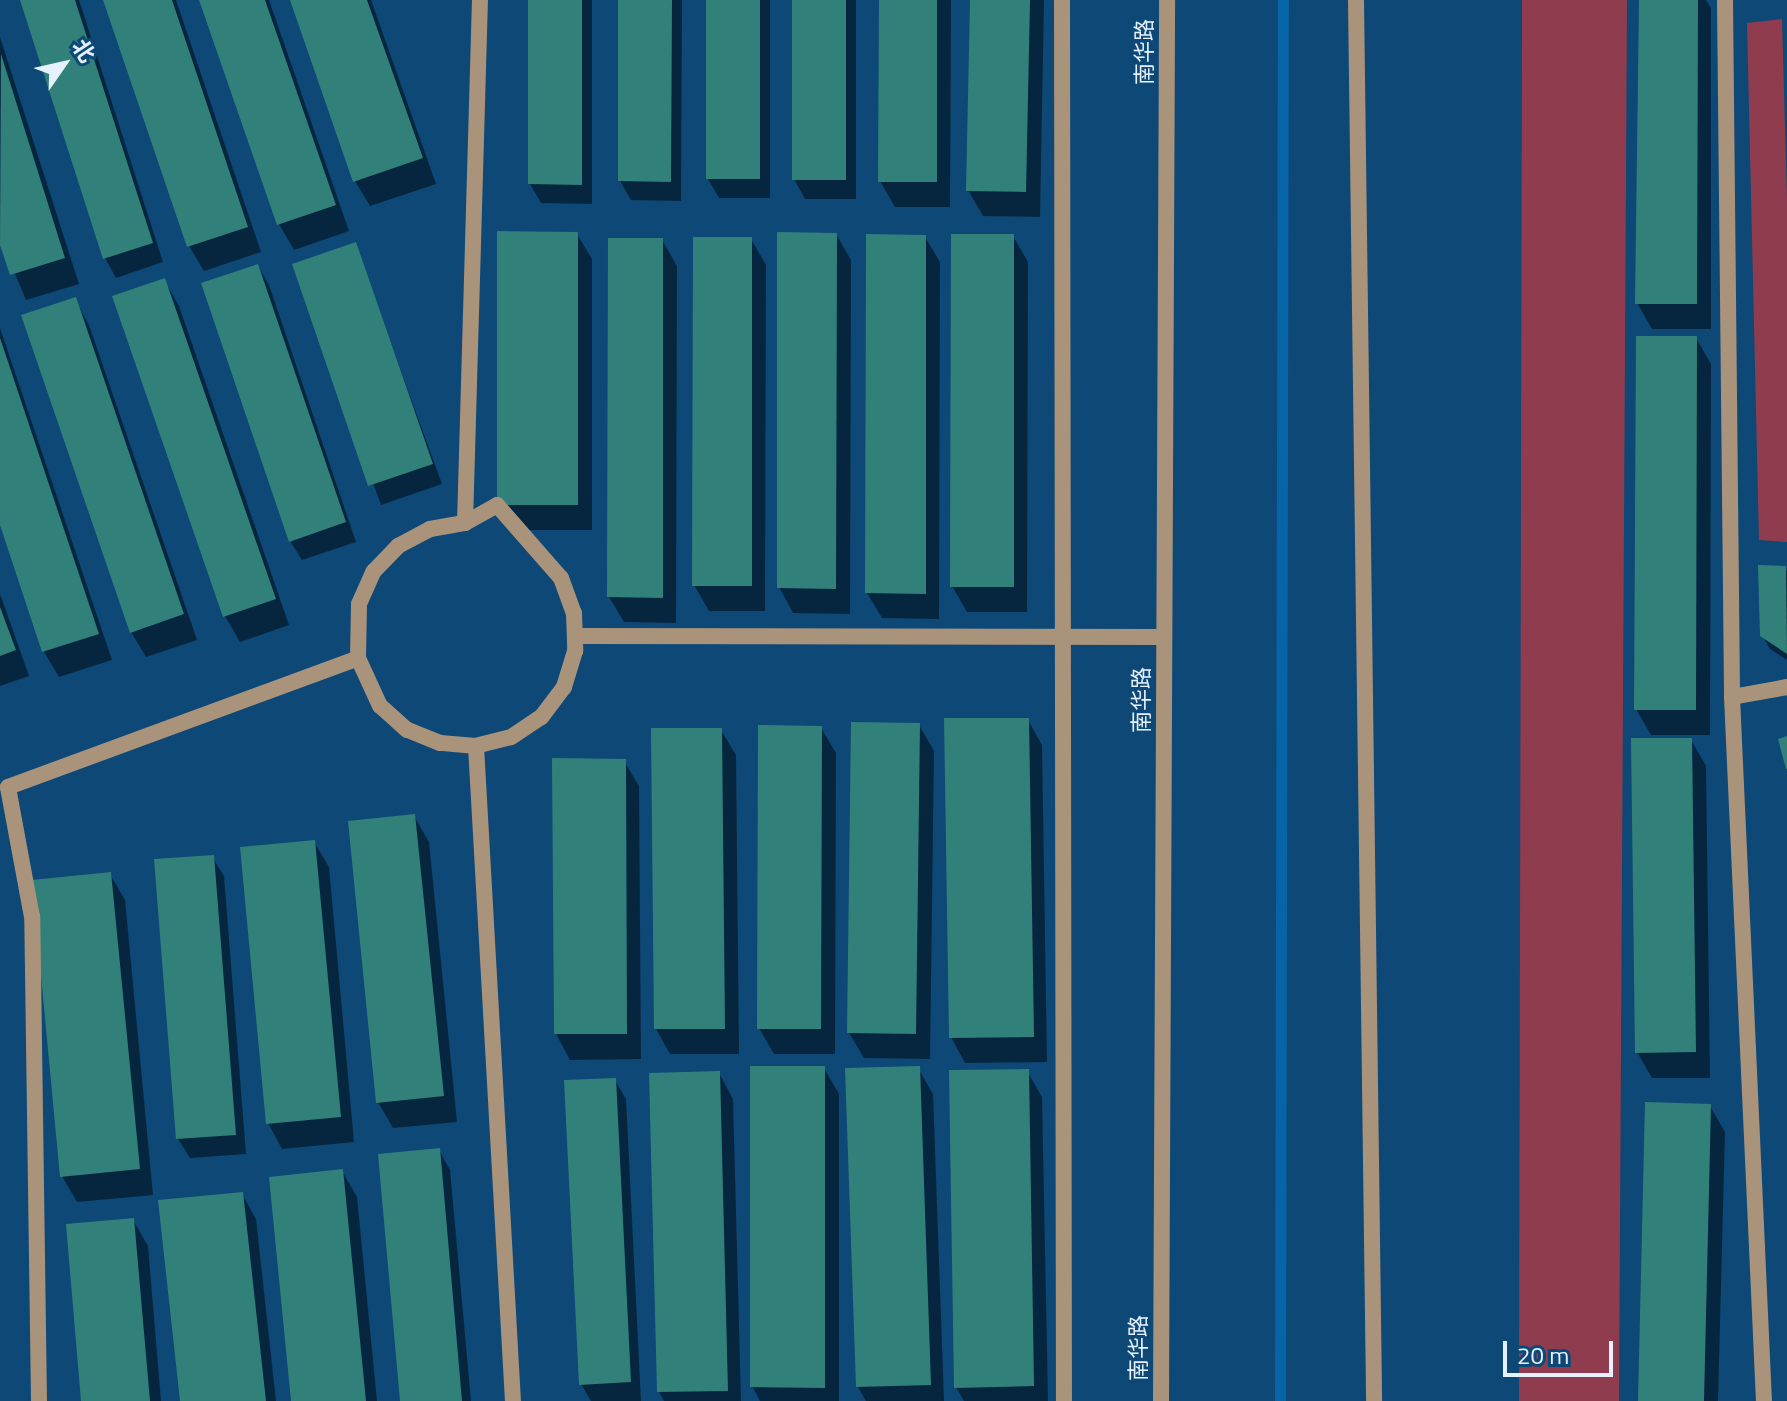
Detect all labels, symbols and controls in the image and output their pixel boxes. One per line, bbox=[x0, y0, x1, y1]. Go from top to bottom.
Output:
street label: 南华路 bbox=[1132, 19, 1158, 85]
north arrow bbox=[24, 24, 104, 104]
text: 北 bbox=[64, 32, 104, 69]
street label: 南华路 bbox=[1129, 667, 1155, 733]
street label: 南华路 bbox=[1126, 1315, 1152, 1381]
scale bar bbox=[1507, 1325, 1617, 1375]
text: 20 m bbox=[1517, 1337, 1569, 1373]

